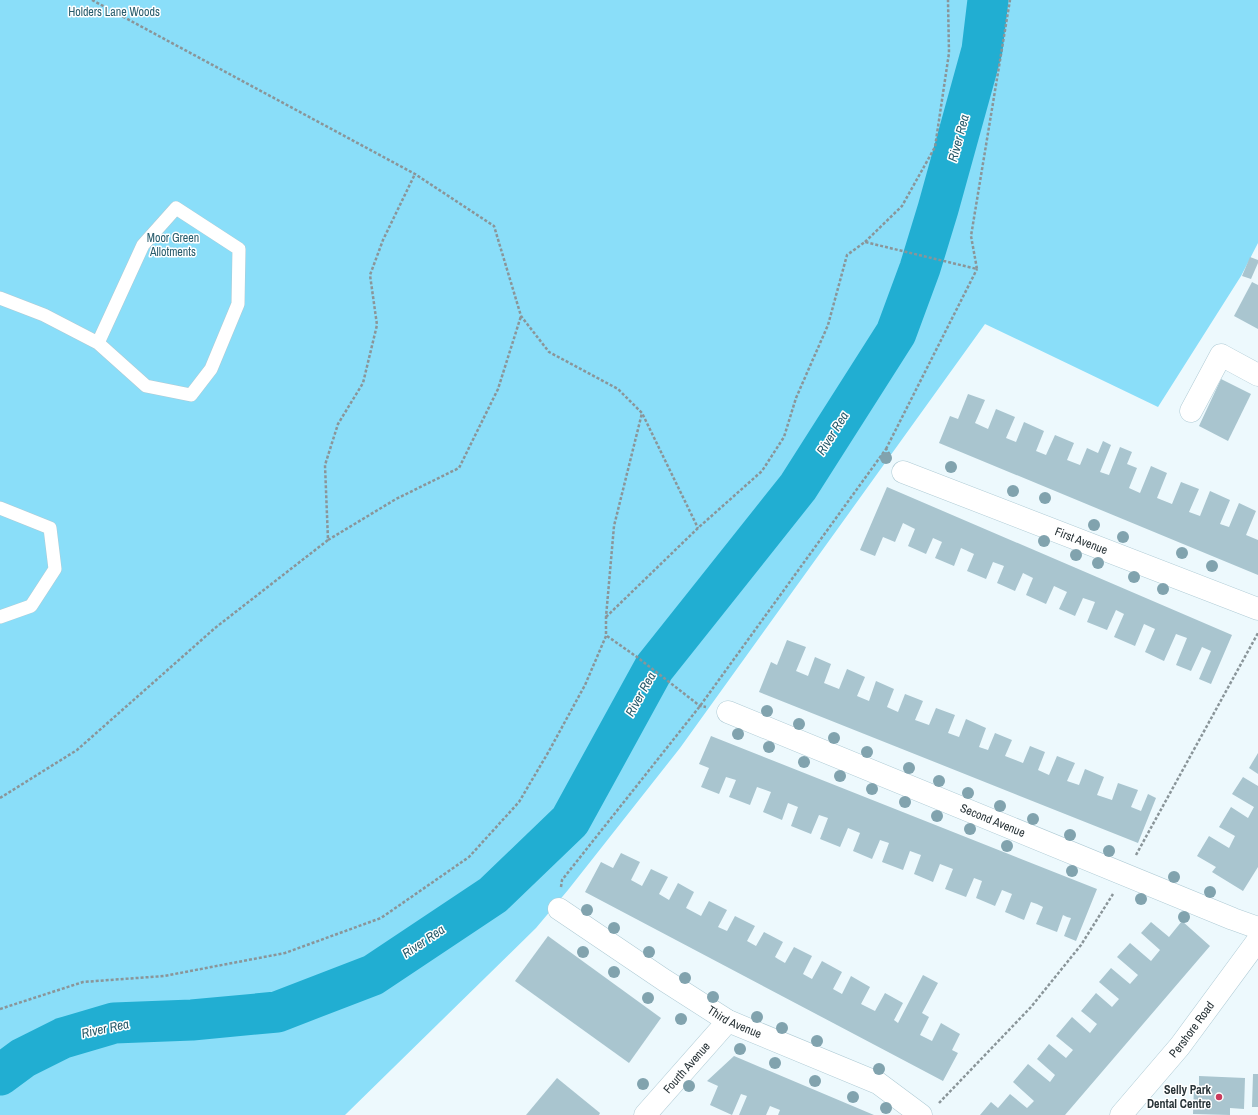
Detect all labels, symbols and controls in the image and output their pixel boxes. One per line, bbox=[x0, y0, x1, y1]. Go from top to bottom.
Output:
park label: Holders Lane Woods bbox=[68, 4, 160, 20]
water label: River Rea bbox=[944, 113, 973, 164]
park label: Moor Green Allotments bbox=[147, 230, 199, 260]
water label: River Rea bbox=[813, 408, 852, 458]
street label: First Avenue bbox=[1053, 523, 1110, 558]
water label: River Rea bbox=[621, 669, 660, 719]
street label: Second Avenue bbox=[958, 800, 1028, 841]
water label: River Rea bbox=[399, 921, 448, 962]
street label: Pershore Road bbox=[1166, 998, 1218, 1061]
street label: Third Avenue bbox=[704, 1002, 764, 1042]
water label: River Rea bbox=[80, 1015, 130, 1042]
street label: Fourth Avenue bbox=[660, 1039, 714, 1097]
place label: Selly Park Dental Centre bbox=[1147, 1082, 1212, 1112]
marker: Selly Park Dental Centre bbox=[1214, 1092, 1224, 1102]

